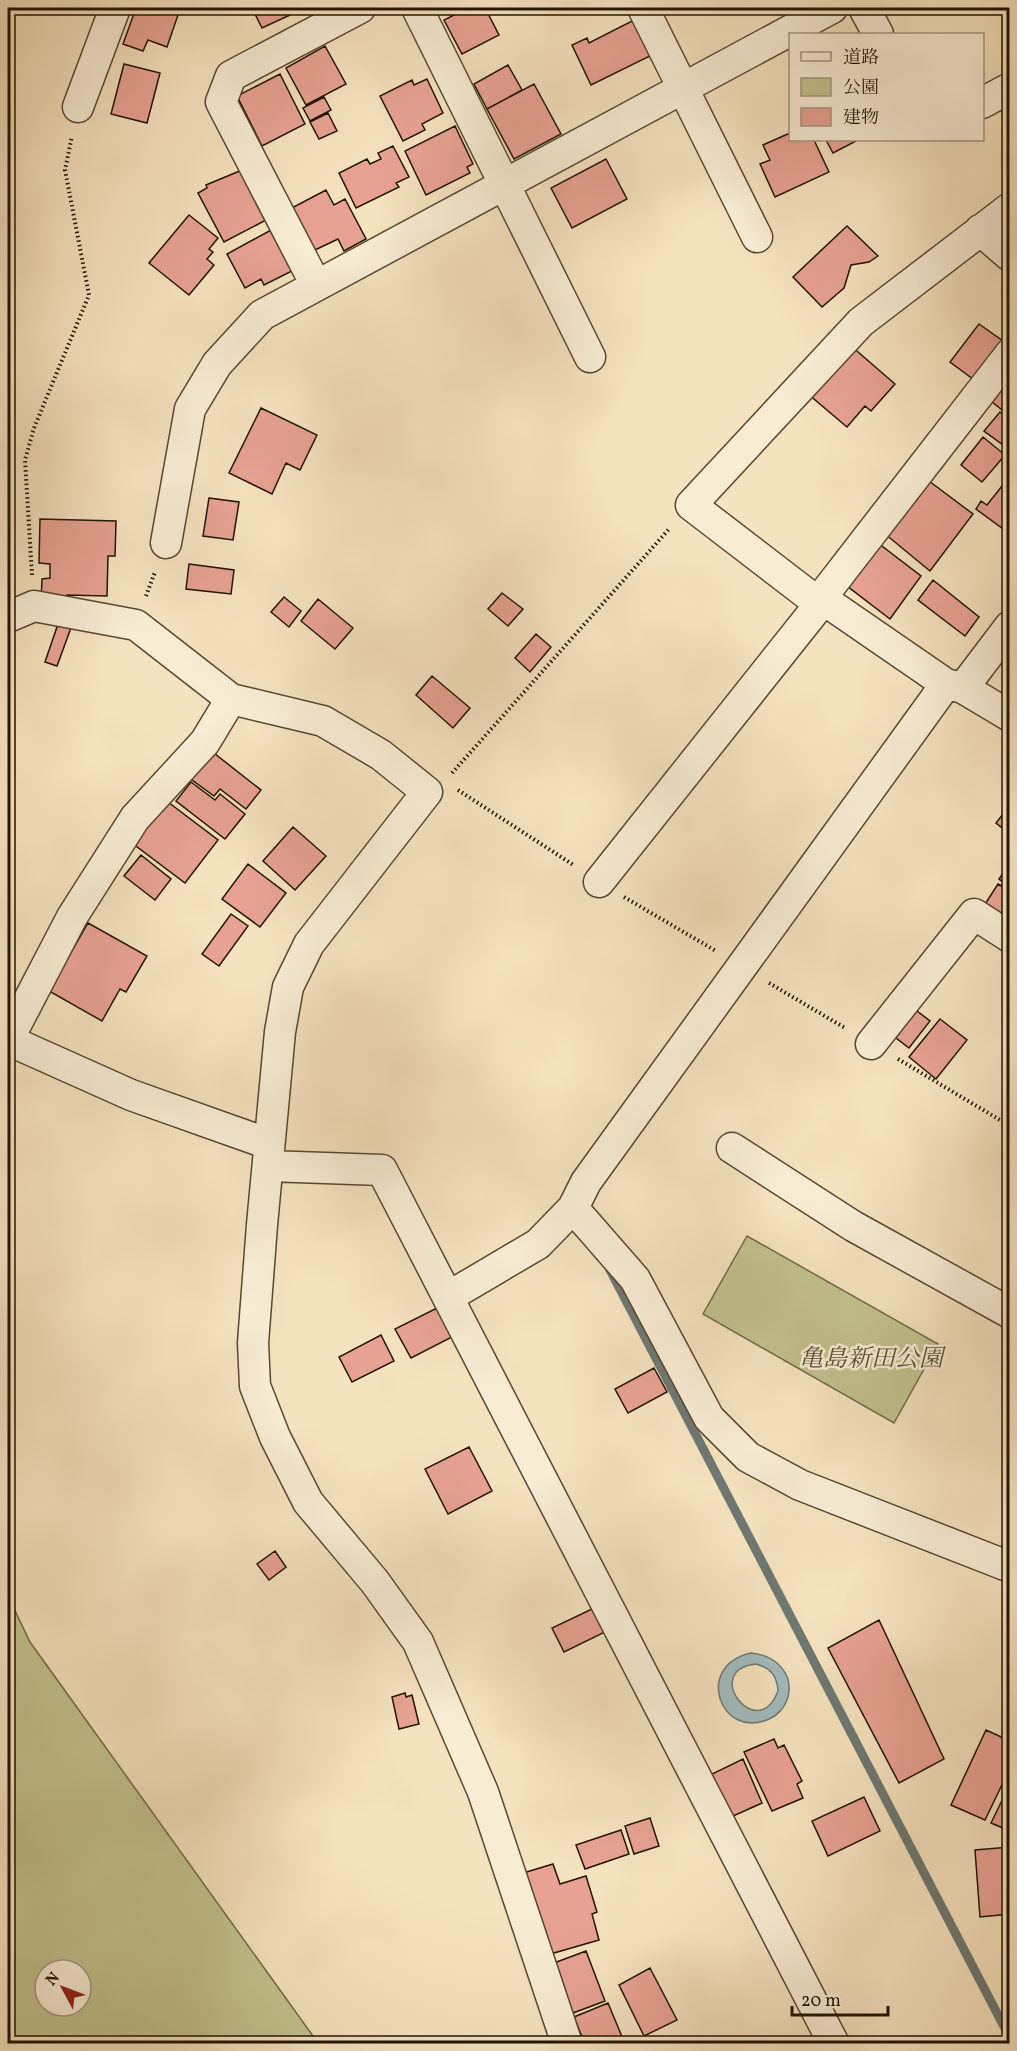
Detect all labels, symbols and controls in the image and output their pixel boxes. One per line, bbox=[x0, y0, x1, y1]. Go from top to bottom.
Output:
legend bbox=[789, 33, 984, 141]
text: 道路 bbox=[843, 46, 879, 71]
text: 公園 bbox=[843, 76, 879, 101]
text: 建物 bbox=[843, 106, 879, 131]
park label: 亀島新田公園 bbox=[799, 1343, 947, 1377]
north arrow bbox=[33, 1958, 93, 2018]
text: N bbox=[41, 1968, 66, 1991]
scale bar bbox=[792, 1979, 888, 2017]
text: 20 m bbox=[801, 1989, 841, 2014]

